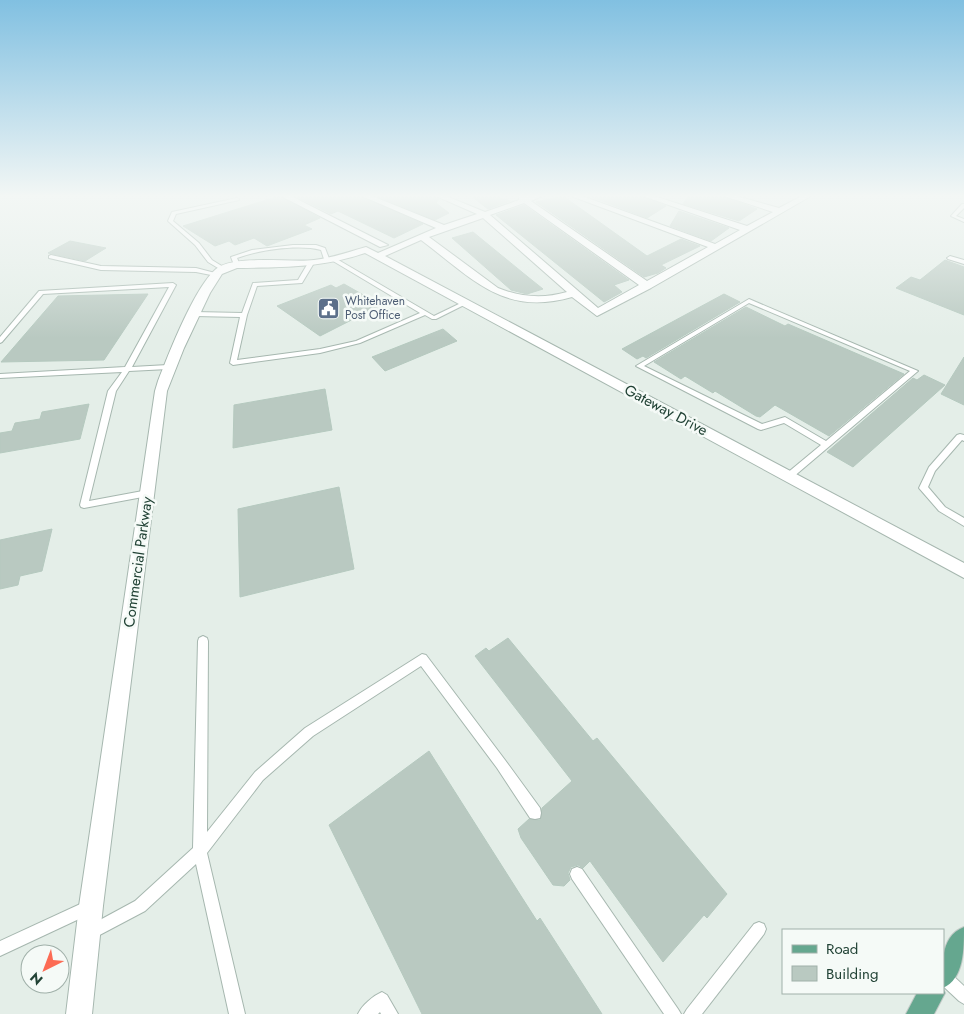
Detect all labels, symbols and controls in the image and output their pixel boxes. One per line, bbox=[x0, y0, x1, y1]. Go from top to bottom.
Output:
place label: Whitehaven Post Office bbox=[345, 292, 405, 324]
public building icon: Whitehaven Post Office bbox=[317, 296, 341, 320]
street label: Gateway Drive bbox=[620, 379, 712, 441]
street label: Commercial Parkway bbox=[118, 495, 158, 629]
legend bbox=[782, 929, 944, 994]
text: Road bbox=[826, 938, 858, 960]
north arrow bbox=[20, 944, 70, 994]
text: Building bbox=[826, 963, 878, 985]
text: N bbox=[25, 968, 47, 990]

